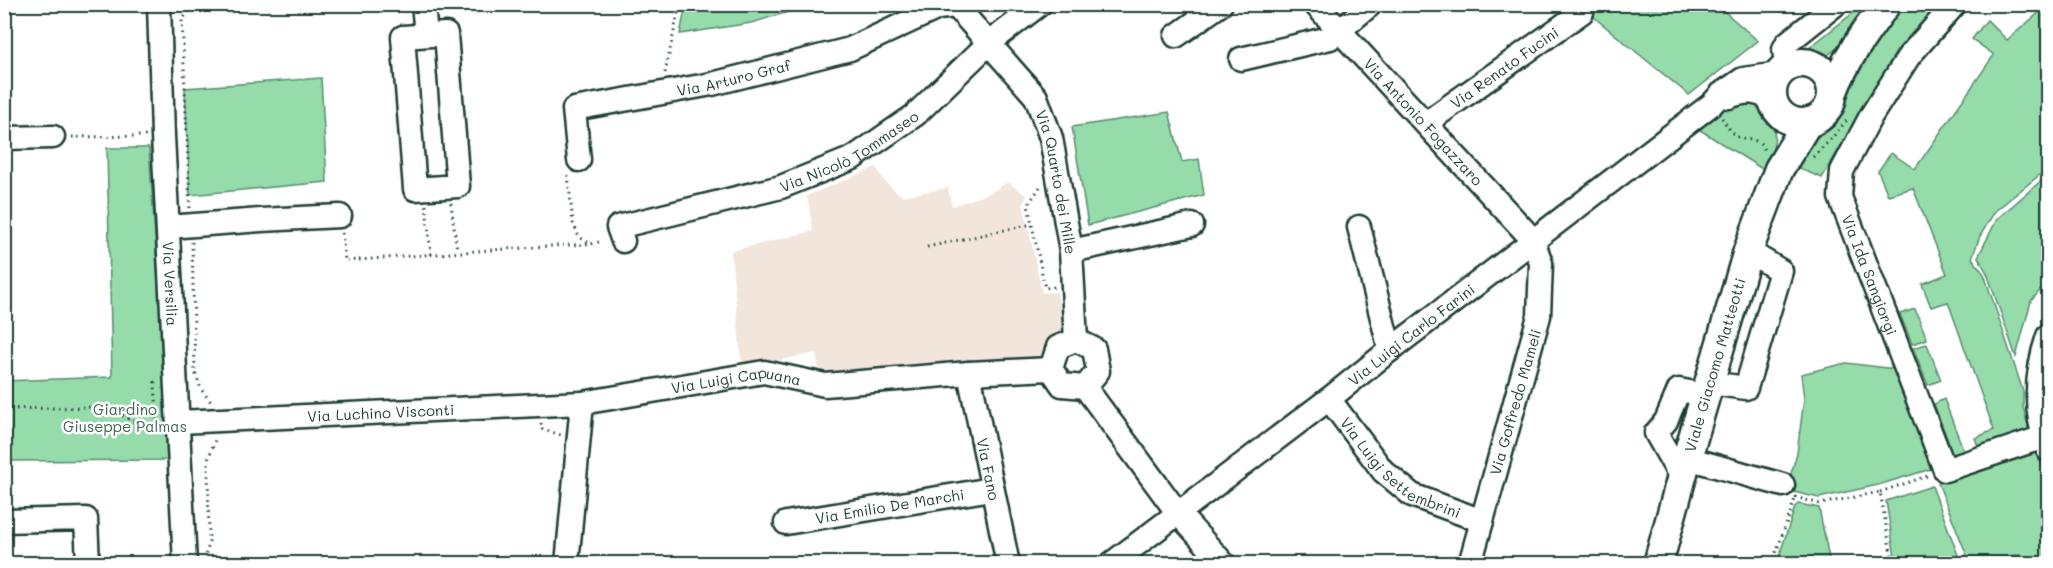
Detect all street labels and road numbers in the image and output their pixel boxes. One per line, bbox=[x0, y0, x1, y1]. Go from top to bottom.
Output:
street label: Via Renato Fucini bbox=[1446, 22, 1562, 113]
street label: Via Antonio Fogazzaro bbox=[1360, 53, 1488, 190]
street label: Via Arturo Graf bbox=[675, 54, 794, 100]
street label: Via Nicolò Tommaseo bbox=[777, 106, 922, 196]
street label: Via Quarto dei Mille bbox=[1031, 107, 1081, 256]
street label: Via Ida Sangiorgi bbox=[1838, 211, 1902, 338]
street label: Via Versilia bbox=[158, 241, 183, 326]
street label: Viale Giacomo Matteotti bbox=[1679, 275, 1750, 454]
street label: Via Luigi Carlo Farini bbox=[1344, 279, 1479, 390]
street label: Via Goffredo Mameli bbox=[1485, 327, 1545, 477]
street label: Via Luigi Capuana bbox=[670, 362, 803, 398]
street label: Via Luchino Visconti bbox=[307, 399, 455, 426]
street label: Via Luigi Settembrini bbox=[1336, 413, 1464, 522]
street label: Via Fano bbox=[972, 436, 1005, 502]
street label: Via Emilio De Marchi bbox=[814, 484, 966, 528]

